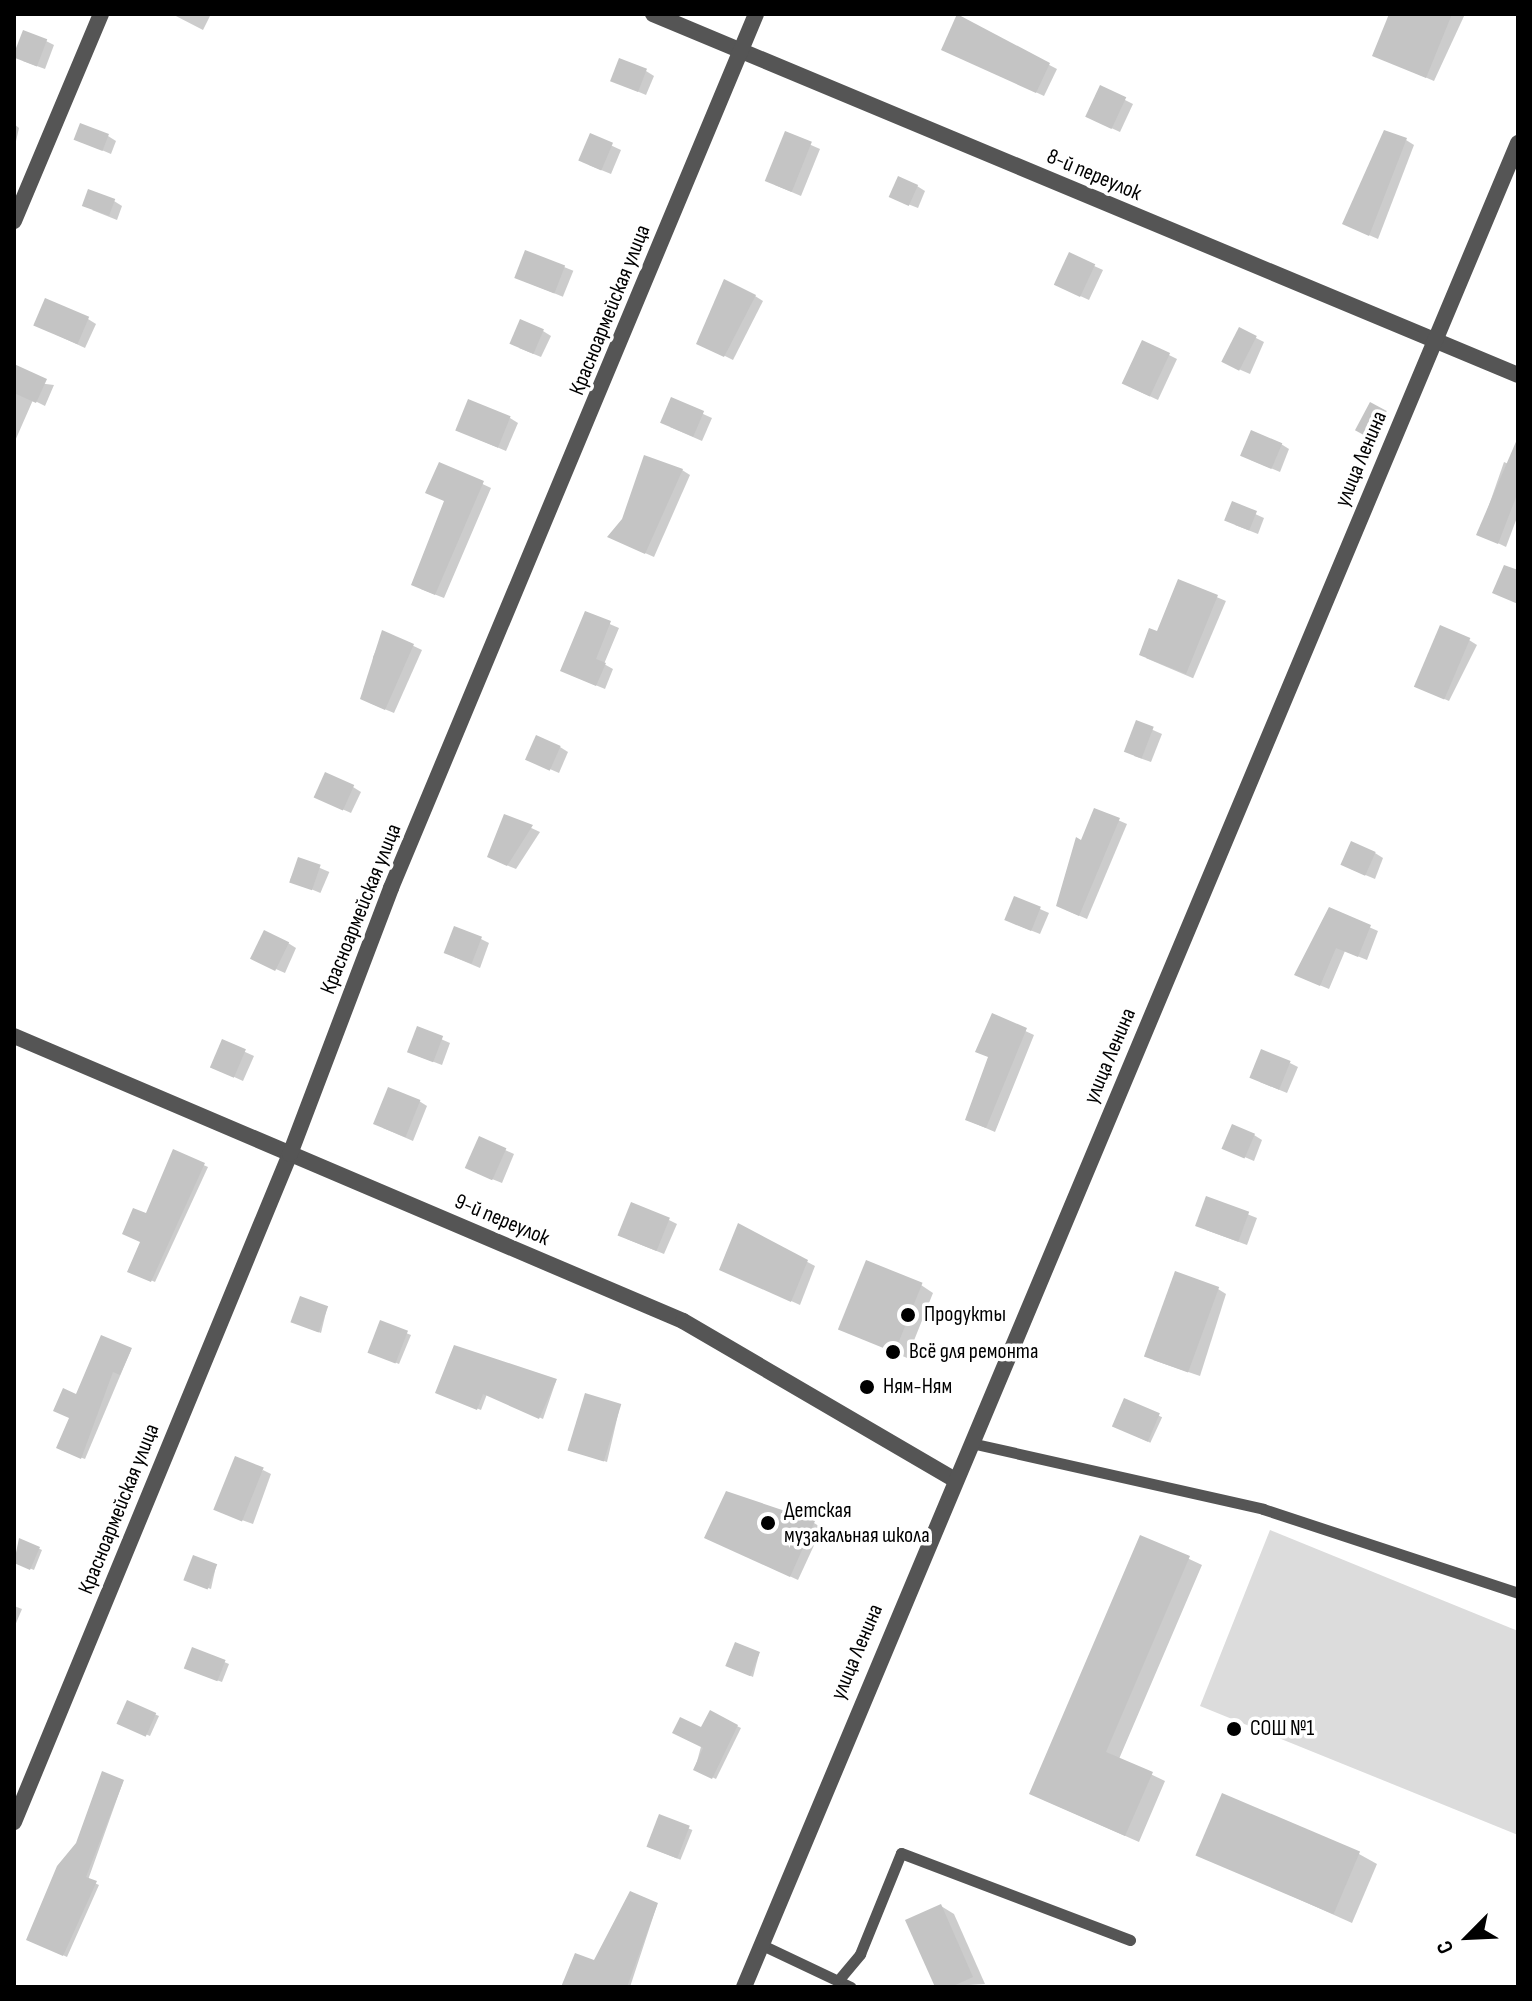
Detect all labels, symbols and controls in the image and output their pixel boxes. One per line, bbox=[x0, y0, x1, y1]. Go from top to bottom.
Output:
street label: 8-й переулок bbox=[1043, 143, 1145, 207]
street label: Красноармейская улица bbox=[564, 221, 656, 399]
street label: улица Ленина bbox=[1329, 407, 1393, 511]
street label: Красноармейская улица bbox=[315, 820, 407, 998]
street label: улица Ленина bbox=[1078, 1004, 1142, 1108]
street label: 9-й переулок bbox=[451, 1188, 553, 1252]
place label: Продукты bbox=[924, 1302, 1006, 1328]
marker: Продукты bbox=[899, 1306, 917, 1324]
place label: Всё для ремонта bbox=[909, 1339, 1038, 1365]
marker: Всё для ремонта bbox=[884, 1343, 902, 1361]
place label: Ням-Ням bbox=[883, 1374, 952, 1400]
marker: Ням-Ням bbox=[858, 1378, 876, 1396]
street label: Красноармейская улица bbox=[73, 1420, 165, 1598]
place label: Детская музакальная школа bbox=[784, 1497, 930, 1548]
marker: Детская музакальная школа bbox=[759, 1514, 777, 1532]
street label: улица Ленина bbox=[825, 1600, 889, 1704]
place label: СОШ №1 bbox=[1250, 1716, 1314, 1742]
marker: СОШ №1 bbox=[1225, 1720, 1243, 1738]
north arrow bbox=[1428, 1897, 1508, 1977]
text: С bbox=[1431, 1936, 1460, 1958]

